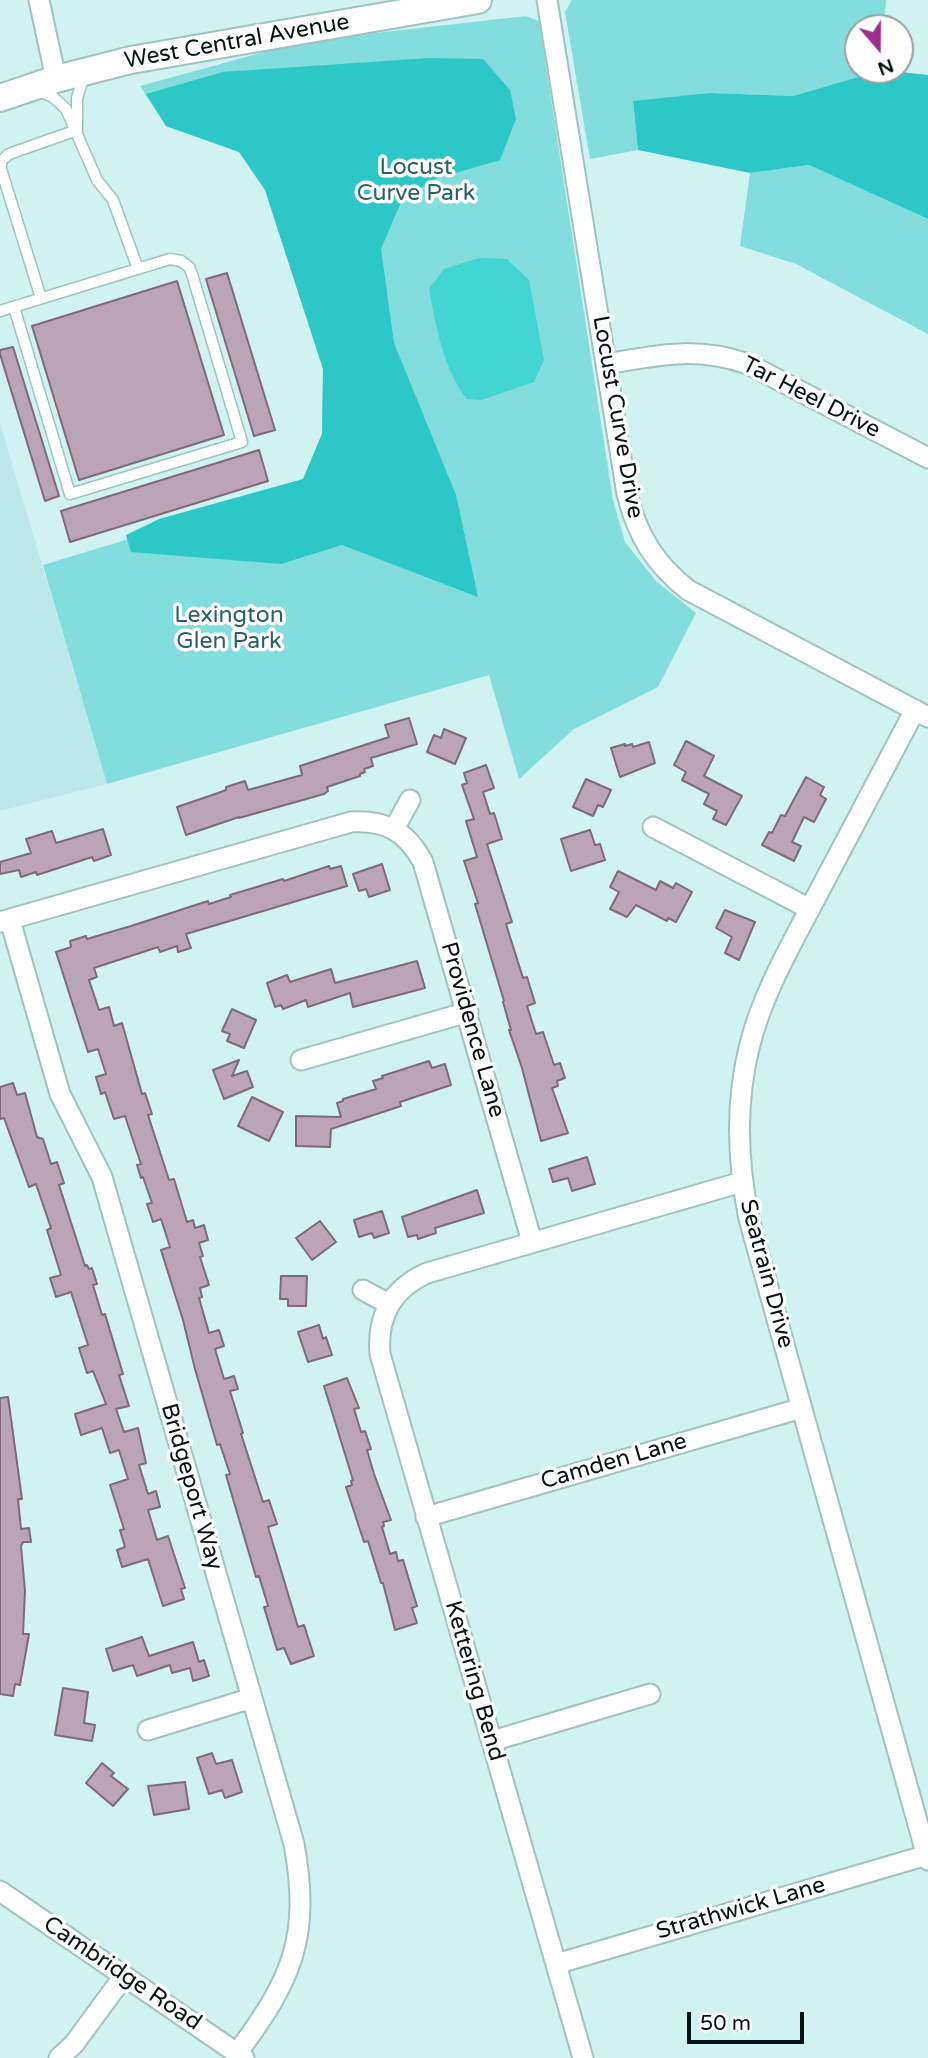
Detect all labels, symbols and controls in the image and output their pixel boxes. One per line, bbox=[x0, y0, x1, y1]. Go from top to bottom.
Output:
street label: West Central Avenue bbox=[122, 9, 352, 75]
north arrow bbox=[844, 14, 914, 84]
text: N bbox=[875, 54, 896, 80]
park label: Locust Curve Park bbox=[357, 154, 475, 208]
street label: Locust Curve Drive bbox=[586, 313, 648, 521]
street label: Tar Heel Drive bbox=[737, 351, 885, 445]
park label: Lexington Glen Park bbox=[174, 602, 284, 656]
street label: Providence Lane bbox=[434, 939, 510, 1121]
street label: Seatrain Drive bbox=[733, 1197, 799, 1351]
street label: Bridgeport Way bbox=[154, 1401, 228, 1573]
street label: Camden Lane bbox=[538, 1428, 690, 1496]
street label: Kettering Bend bbox=[438, 1598, 510, 1764]
street label: Strathwick Lane bbox=[653, 1872, 829, 1946]
street label: Cambridge Road bbox=[38, 1911, 206, 2037]
scale bar bbox=[690, 1998, 807, 2042]
text: 50 m bbox=[700, 2011, 751, 2036]

